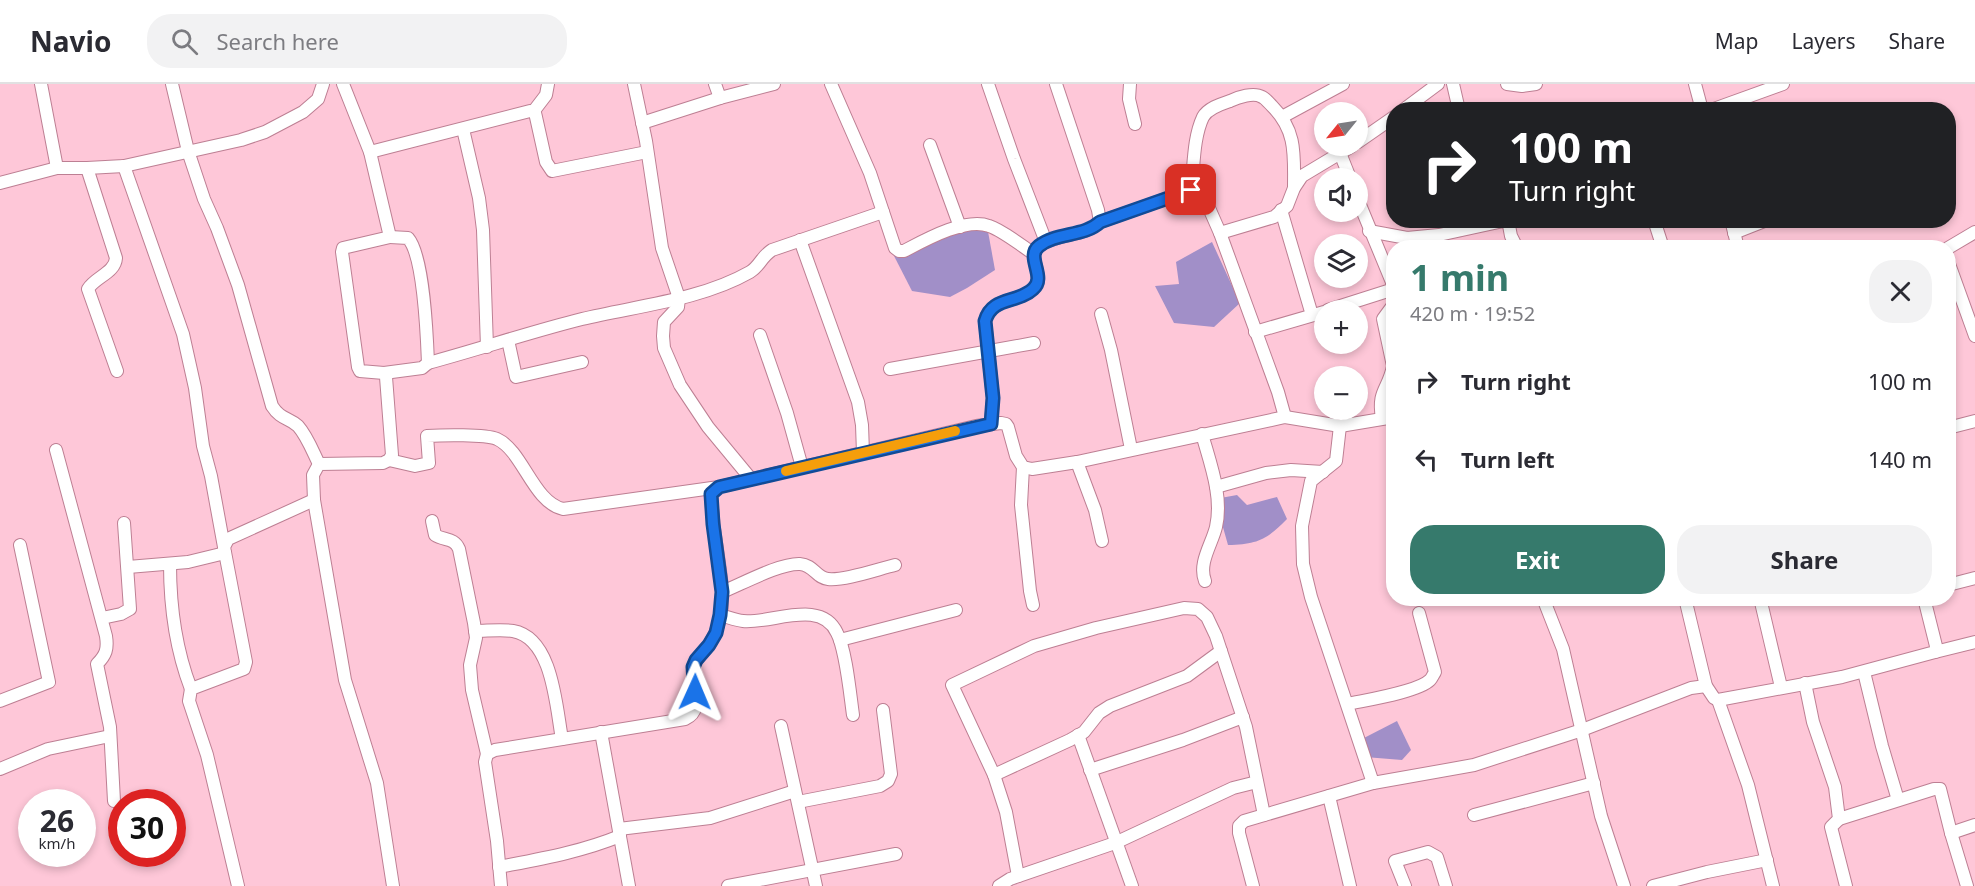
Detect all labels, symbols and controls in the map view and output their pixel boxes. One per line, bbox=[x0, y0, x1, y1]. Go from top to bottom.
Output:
search box bbox=[147, 14, 567, 68]
text: Navio bbox=[30, 22, 111, 60]
icon: search bbox=[168, 25, 201, 58]
text: Search here bbox=[216, 26, 339, 56]
text: Map bbox=[1715, 27, 1759, 55]
text: Layers bbox=[1792, 27, 1856, 55]
text: Share bbox=[1889, 27, 1945, 55]
north arrow bbox=[1314, 102, 1368, 156]
map controls bbox=[1314, 102, 1368, 420]
text: 100 m bbox=[1509, 118, 1633, 175]
icon: right bbox=[1410, 126, 1488, 204]
pin bbox=[1165, 164, 1216, 215]
button: sound bbox=[1314, 168, 1368, 222]
text: Turn right bbox=[1509, 172, 1635, 209]
icon: arrive bbox=[1174, 173, 1207, 206]
button: layers bbox=[1314, 234, 1368, 288]
text: 1 min bbox=[1410, 253, 1509, 302]
button: close bbox=[1869, 260, 1932, 323]
button: + bbox=[1314, 300, 1368, 354]
text: 420 m · 19:52 bbox=[1410, 300, 1535, 327]
icon: right bbox=[1410, 365, 1443, 398]
button: − bbox=[1314, 366, 1368, 420]
text: Turn right bbox=[1461, 366, 1571, 396]
text: 100 m bbox=[1868, 366, 1932, 396]
icon: left bbox=[1410, 443, 1443, 476]
text: Turn left bbox=[1461, 444, 1555, 474]
text: 140 m bbox=[1868, 444, 1932, 474]
button: Exit bbox=[1410, 525, 1665, 594]
button: Share bbox=[1677, 525, 1932, 594]
position arrow bbox=[663, 660, 727, 724]
speed limit sign: 30 bbox=[108, 789, 186, 867]
text: 26 bbox=[40, 800, 74, 841]
text: km/h bbox=[39, 833, 75, 853]

